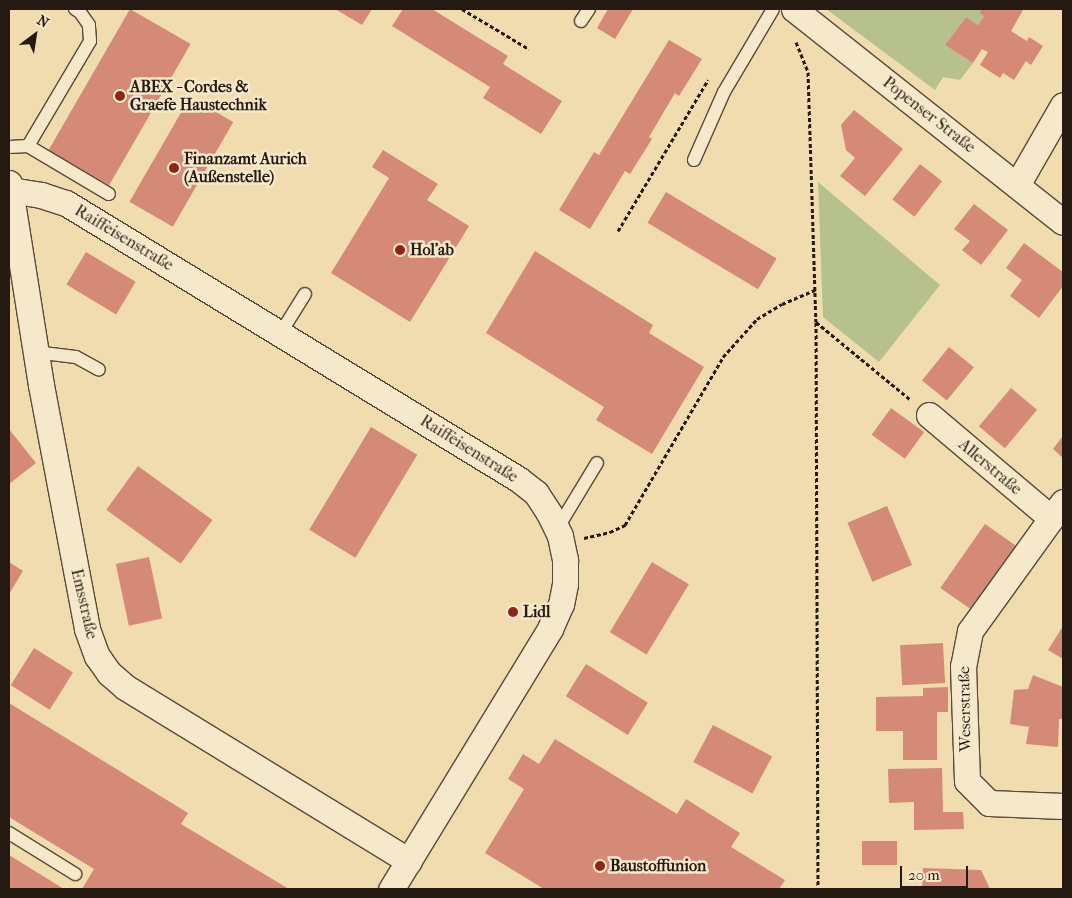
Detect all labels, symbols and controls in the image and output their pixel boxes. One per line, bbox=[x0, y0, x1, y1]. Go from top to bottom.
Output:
north arrow bbox=[10, 10, 60, 60]
text: N bbox=[34, 12, 52, 32]
street label: Popenser Straße bbox=[879, 73, 979, 157]
place label: ABEX - Cordes & Graefe Haustechnik bbox=[130, 77, 267, 115]
marker: ABEX - Cordes & Graefe Haustechnik bbox=[114, 90, 126, 102]
place label: Finanzamt Aurich (Außenstelle) bbox=[184, 149, 307, 187]
marker: Finanzamt Aurich (Außenstelle) bbox=[168, 162, 180, 174]
street label: Raiffeisenstraße bbox=[71, 201, 177, 275]
place label: Hol'ab bbox=[410, 240, 454, 260]
marker: Hol'ab bbox=[394, 244, 406, 256]
street label: Raiffeisenstraße bbox=[417, 411, 521, 487]
street label: Allerstraße bbox=[955, 435, 1025, 499]
street label: Emsstraße bbox=[67, 567, 101, 641]
place label: Lidl bbox=[523, 602, 550, 622]
marker: Lidl bbox=[507, 606, 519, 618]
street label: Weserstraße bbox=[955, 666, 975, 752]
place label: Baustoffunion bbox=[610, 856, 706, 876]
scale bar bbox=[902, 856, 970, 888]
marker: Baustoffunion bbox=[594, 860, 606, 872]
text: 20 m bbox=[908, 866, 940, 884]

